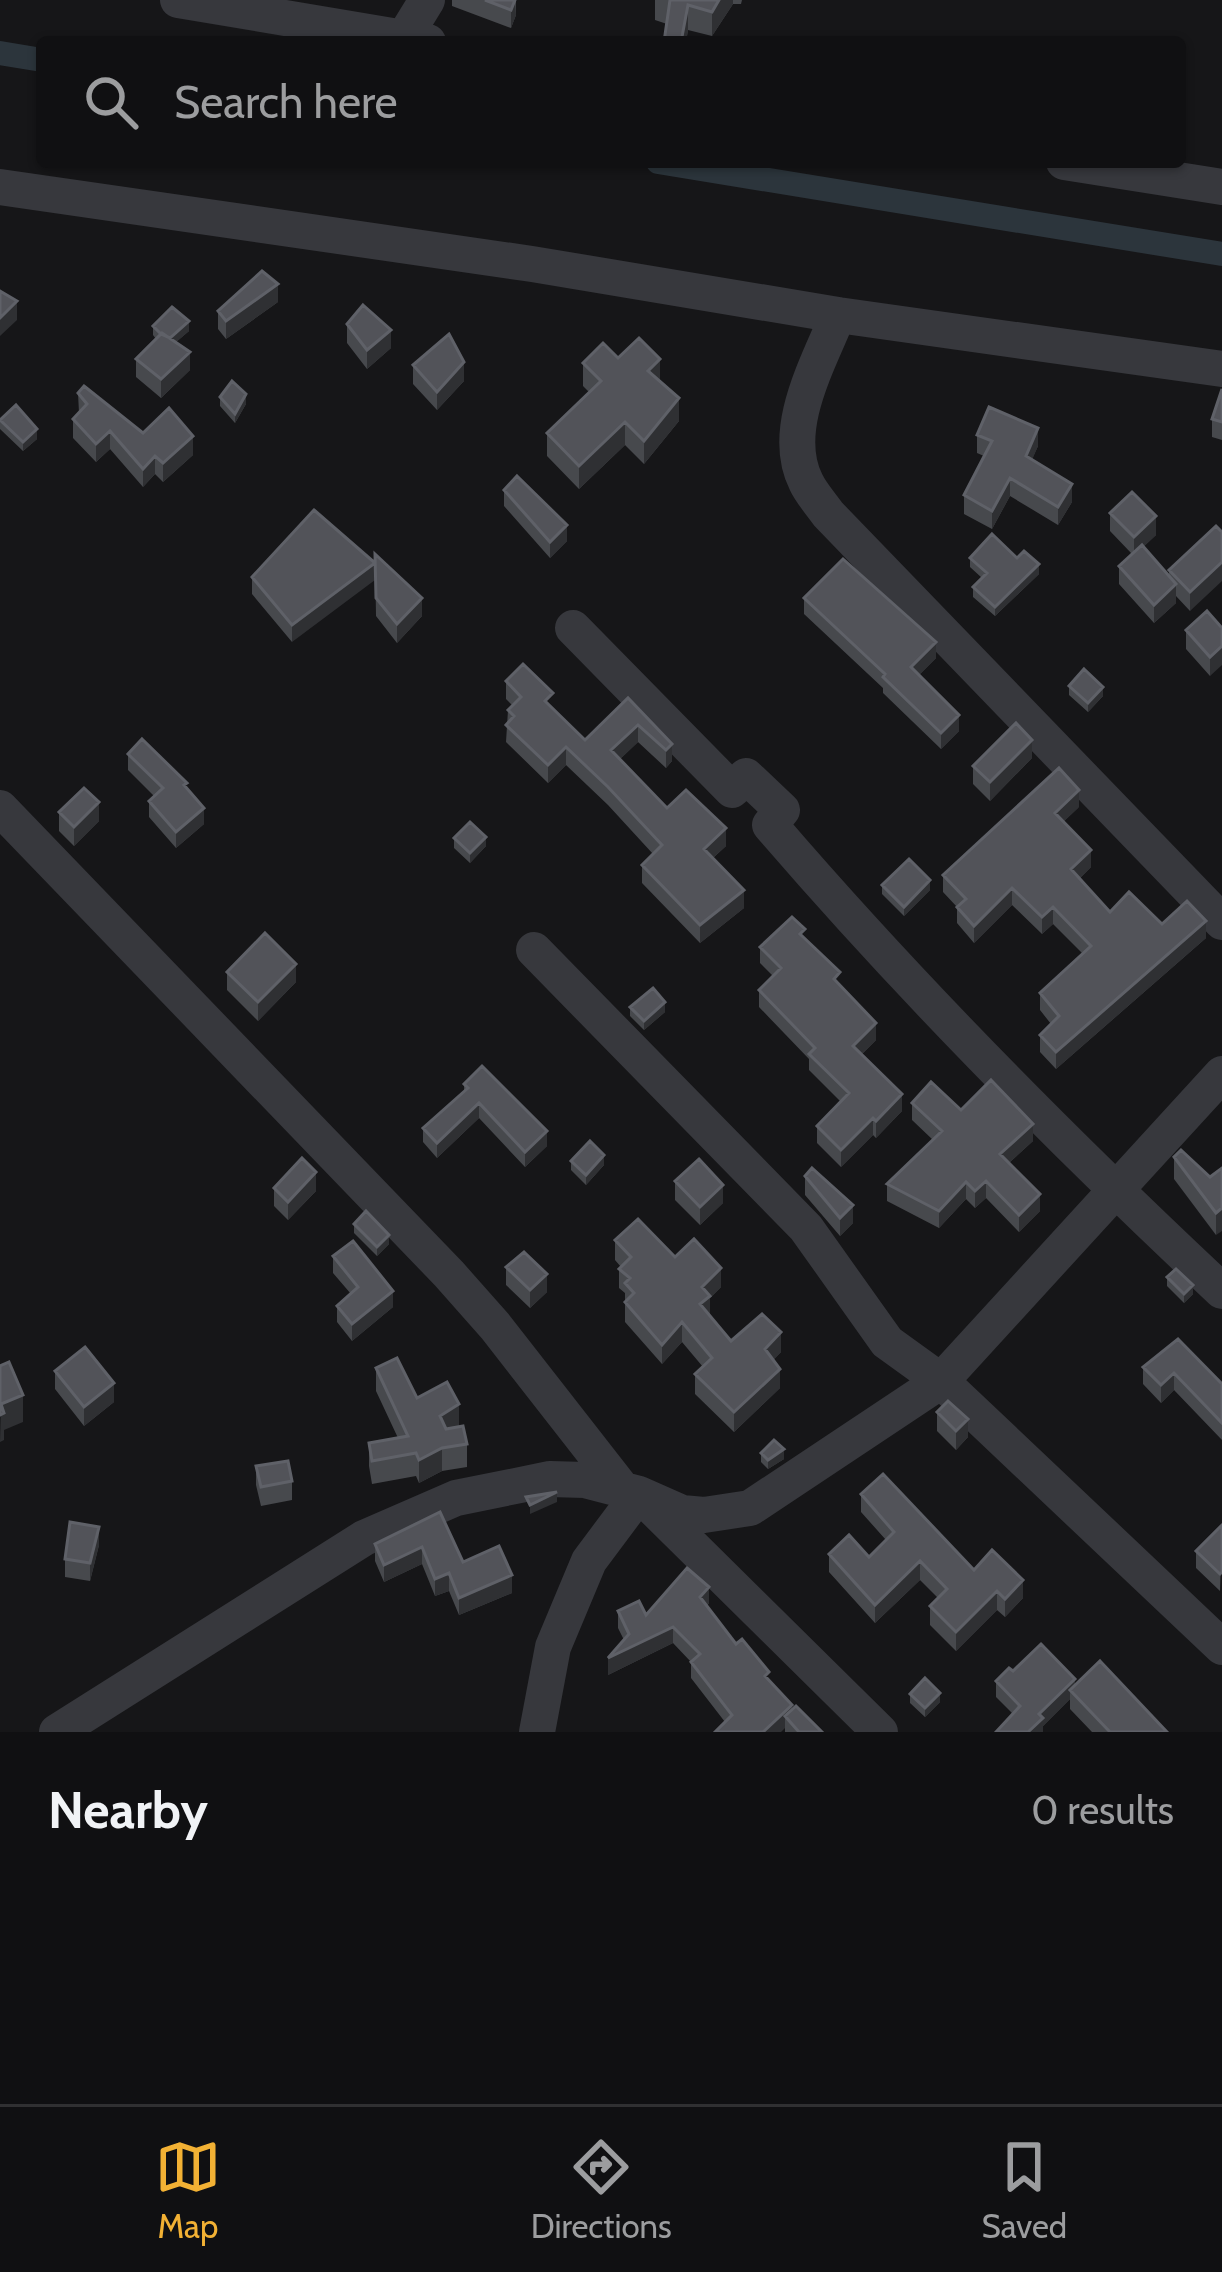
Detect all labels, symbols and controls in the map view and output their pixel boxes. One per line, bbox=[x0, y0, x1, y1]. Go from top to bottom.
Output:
search box bbox=[36, 36, 1186, 168]
icon: search bbox=[78, 69, 144, 135]
text: Search here bbox=[174, 75, 398, 129]
text: Nearby bbox=[48, 1779, 208, 1841]
text: 0 results bbox=[1031, 1786, 1174, 1834]
tab: Map bbox=[155, 2134, 221, 2246]
tab: Directions bbox=[531, 2134, 672, 2246]
tab: Saved bbox=[981, 2134, 1067, 2246]

